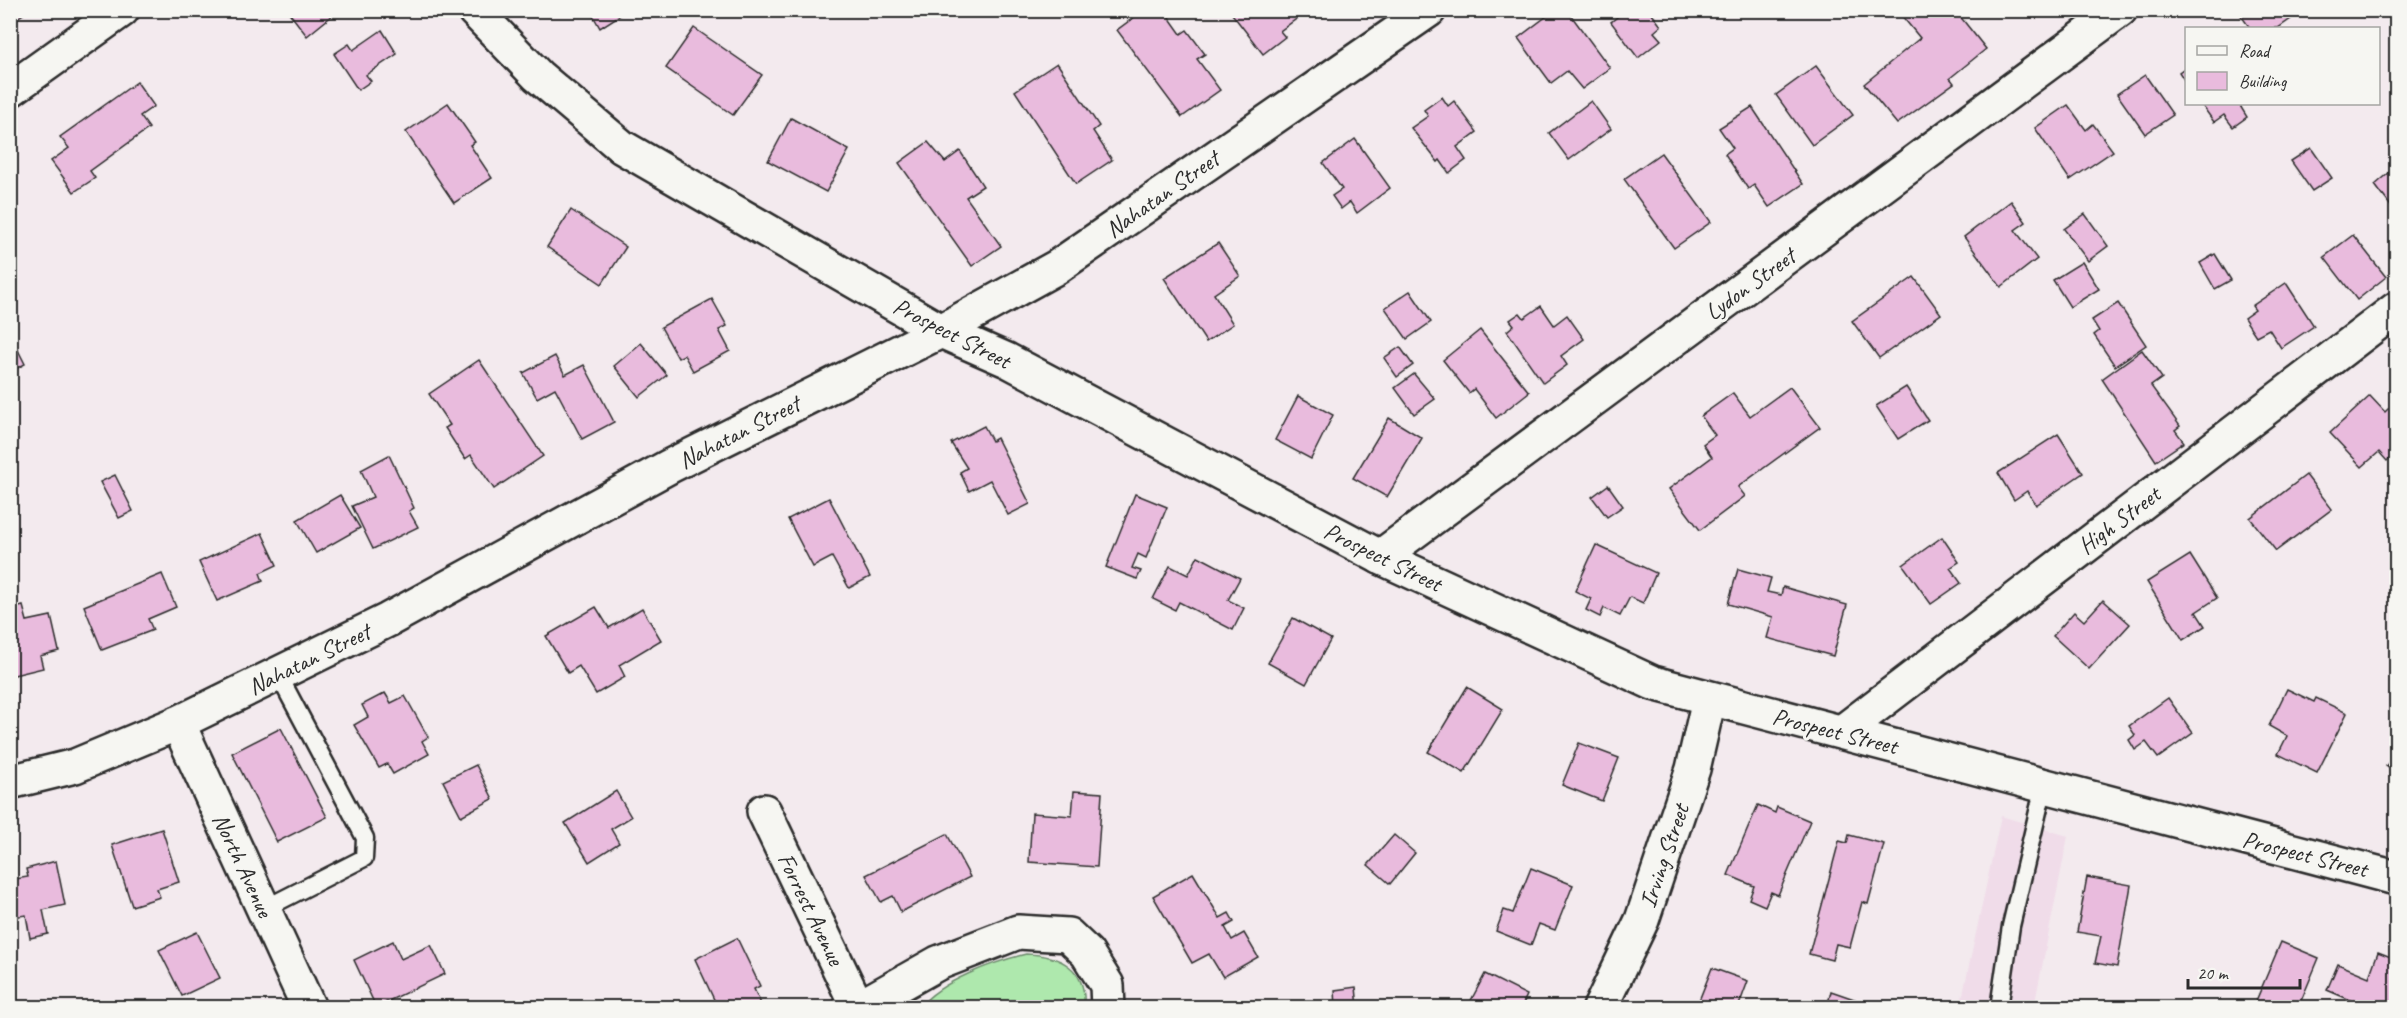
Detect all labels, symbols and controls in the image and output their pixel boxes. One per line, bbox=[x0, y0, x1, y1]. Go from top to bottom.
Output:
legend bbox=[2185, 27, 2380, 105]
text: Road bbox=[2239, 40, 2272, 62]
text: Building bbox=[2239, 70, 2288, 92]
street label: Nahatan Street bbox=[1099, 142, 1227, 244]
street label: Lydon Street bbox=[1699, 239, 1803, 327]
street label: Prospect Street bbox=[888, 291, 1017, 376]
street label: Nahatan Street bbox=[673, 387, 807, 475]
street label: High Street bbox=[2072, 478, 2168, 561]
street label: Prospect Street bbox=[1319, 516, 1449, 599]
street label: Nahatan Street bbox=[243, 615, 378, 701]
street label: Prospect Street bbox=[1770, 701, 1902, 761]
street label: Irving Street bbox=[1632, 798, 1696, 912]
street label: North Avenue bbox=[206, 808, 281, 924]
street label: Prospect Street bbox=[2240, 824, 2372, 884]
street label: Forrest Avenue bbox=[771, 848, 852, 972]
scale bar bbox=[2188, 952, 2300, 990]
text: 20 m bbox=[2197, 962, 2230, 984]

